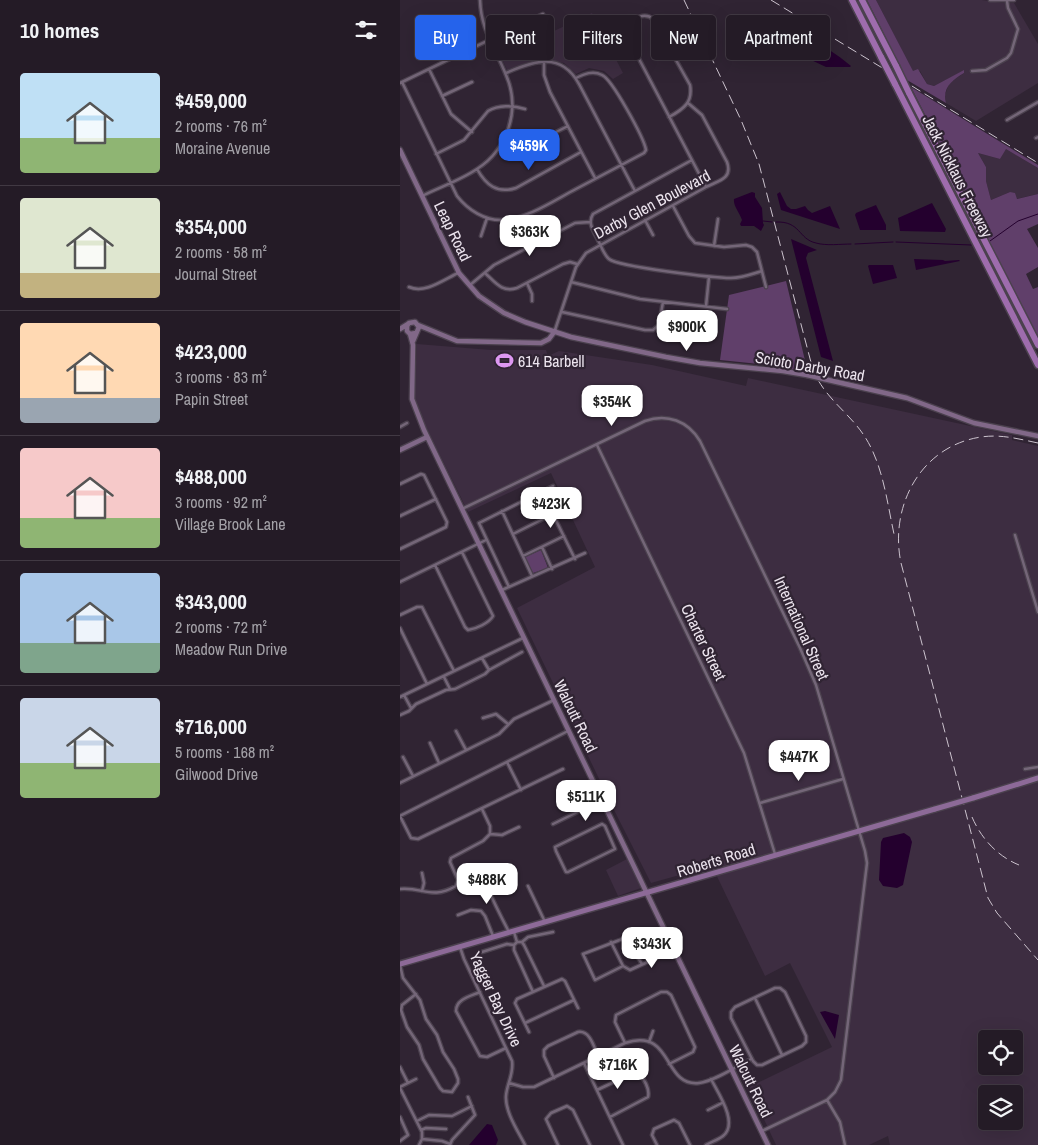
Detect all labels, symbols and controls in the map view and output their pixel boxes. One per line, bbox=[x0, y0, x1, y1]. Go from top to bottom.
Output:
chip: Buy bbox=[415, 15, 476, 60]
chip: Rent bbox=[486, 15, 554, 60]
chip: Filters bbox=[564, 15, 641, 60]
chip: New bbox=[651, 15, 716, 60]
chip: Apartment bbox=[726, 15, 830, 60]
text: 10 homes bbox=[20, 16, 99, 45]
icon: filters bbox=[352, 16, 380, 44]
text: $459,000 bbox=[175, 86, 247, 115]
icon: home bbox=[60, 93, 120, 153]
street label: Jack Nicklaus Freeway bbox=[918, 111, 999, 241]
text: 2 rooms · 76 m² bbox=[175, 115, 267, 137]
pin: $459K bbox=[494, 128, 564, 171]
text: $459K bbox=[510, 134, 548, 156]
text: Moraine Avenue bbox=[175, 137, 270, 159]
street label: Darby Glen Boulevard bbox=[590, 164, 714, 244]
street label: Leap Road bbox=[429, 197, 477, 265]
text: $354,000 bbox=[175, 212, 247, 241]
pin: $363K bbox=[495, 214, 565, 257]
icon: home bbox=[60, 218, 120, 278]
text: $363K bbox=[511, 220, 549, 242]
text: 2 rooms · 58 m² bbox=[175, 241, 267, 263]
text: Journal Street bbox=[175, 263, 257, 285]
pin: $900K bbox=[652, 310, 722, 352]
text: $900K bbox=[668, 315, 706, 337]
text: $423,000 bbox=[175, 337, 247, 366]
icon: home bbox=[60, 343, 120, 403]
street label: Scioto Darby Road bbox=[754, 346, 866, 386]
place label: 614 Barbell bbox=[518, 350, 584, 372]
sports icon: 614 Barbell bbox=[494, 351, 514, 371]
text: 3 rooms · 83 m² bbox=[175, 366, 267, 388]
pin: $354K bbox=[577, 384, 647, 427]
text: Papin Street bbox=[175, 388, 248, 410]
text: $354K bbox=[593, 390, 631, 412]
text: $488,000 bbox=[175, 462, 247, 491]
icon: home bbox=[60, 468, 120, 528]
pin: $423K bbox=[516, 486, 586, 529]
text: 3 rooms · 92 m² bbox=[175, 491, 267, 513]
text: $423K bbox=[532, 492, 570, 514]
text: Village Brook Lane bbox=[175, 513, 286, 535]
street label: International Street bbox=[769, 573, 835, 684]
text: $343,000 bbox=[175, 587, 247, 616]
icon: home bbox=[60, 593, 120, 653]
street label: Charter Street bbox=[676, 600, 732, 684]
text: 2 rooms · 72 m² bbox=[175, 616, 267, 638]
text: Meadow Run Drive bbox=[175, 638, 287, 660]
street label: Walcutt Road bbox=[549, 676, 603, 756]
text: $716,000 bbox=[175, 712, 247, 741]
icon: home bbox=[60, 718, 120, 778]
pin: $447K bbox=[764, 740, 834, 782]
text: 5 rooms · 168 m² bbox=[175, 741, 274, 763]
text: $447K bbox=[780, 745, 818, 767]
text: Gilwood Drive bbox=[175, 763, 258, 785]
pin: $511K bbox=[551, 780, 621, 822]
text: $511K bbox=[567, 785, 605, 807]
street label: Roberts Road bbox=[674, 838, 758, 882]
pin: $488K bbox=[452, 862, 522, 905]
text: $488K bbox=[468, 868, 506, 890]
pin: $343K bbox=[617, 926, 687, 969]
text: $343K bbox=[633, 932, 671, 954]
street label: Yagger Bay Drive bbox=[464, 948, 528, 1050]
map controls bbox=[978, 1030, 1023, 1130]
button: locate bbox=[978, 1030, 1023, 1075]
street label: Walcutt Road bbox=[724, 1041, 778, 1121]
pin: $716K bbox=[583, 1048, 653, 1090]
text: $716K bbox=[599, 1053, 637, 1075]
button: layers bbox=[978, 1085, 1023, 1130]

